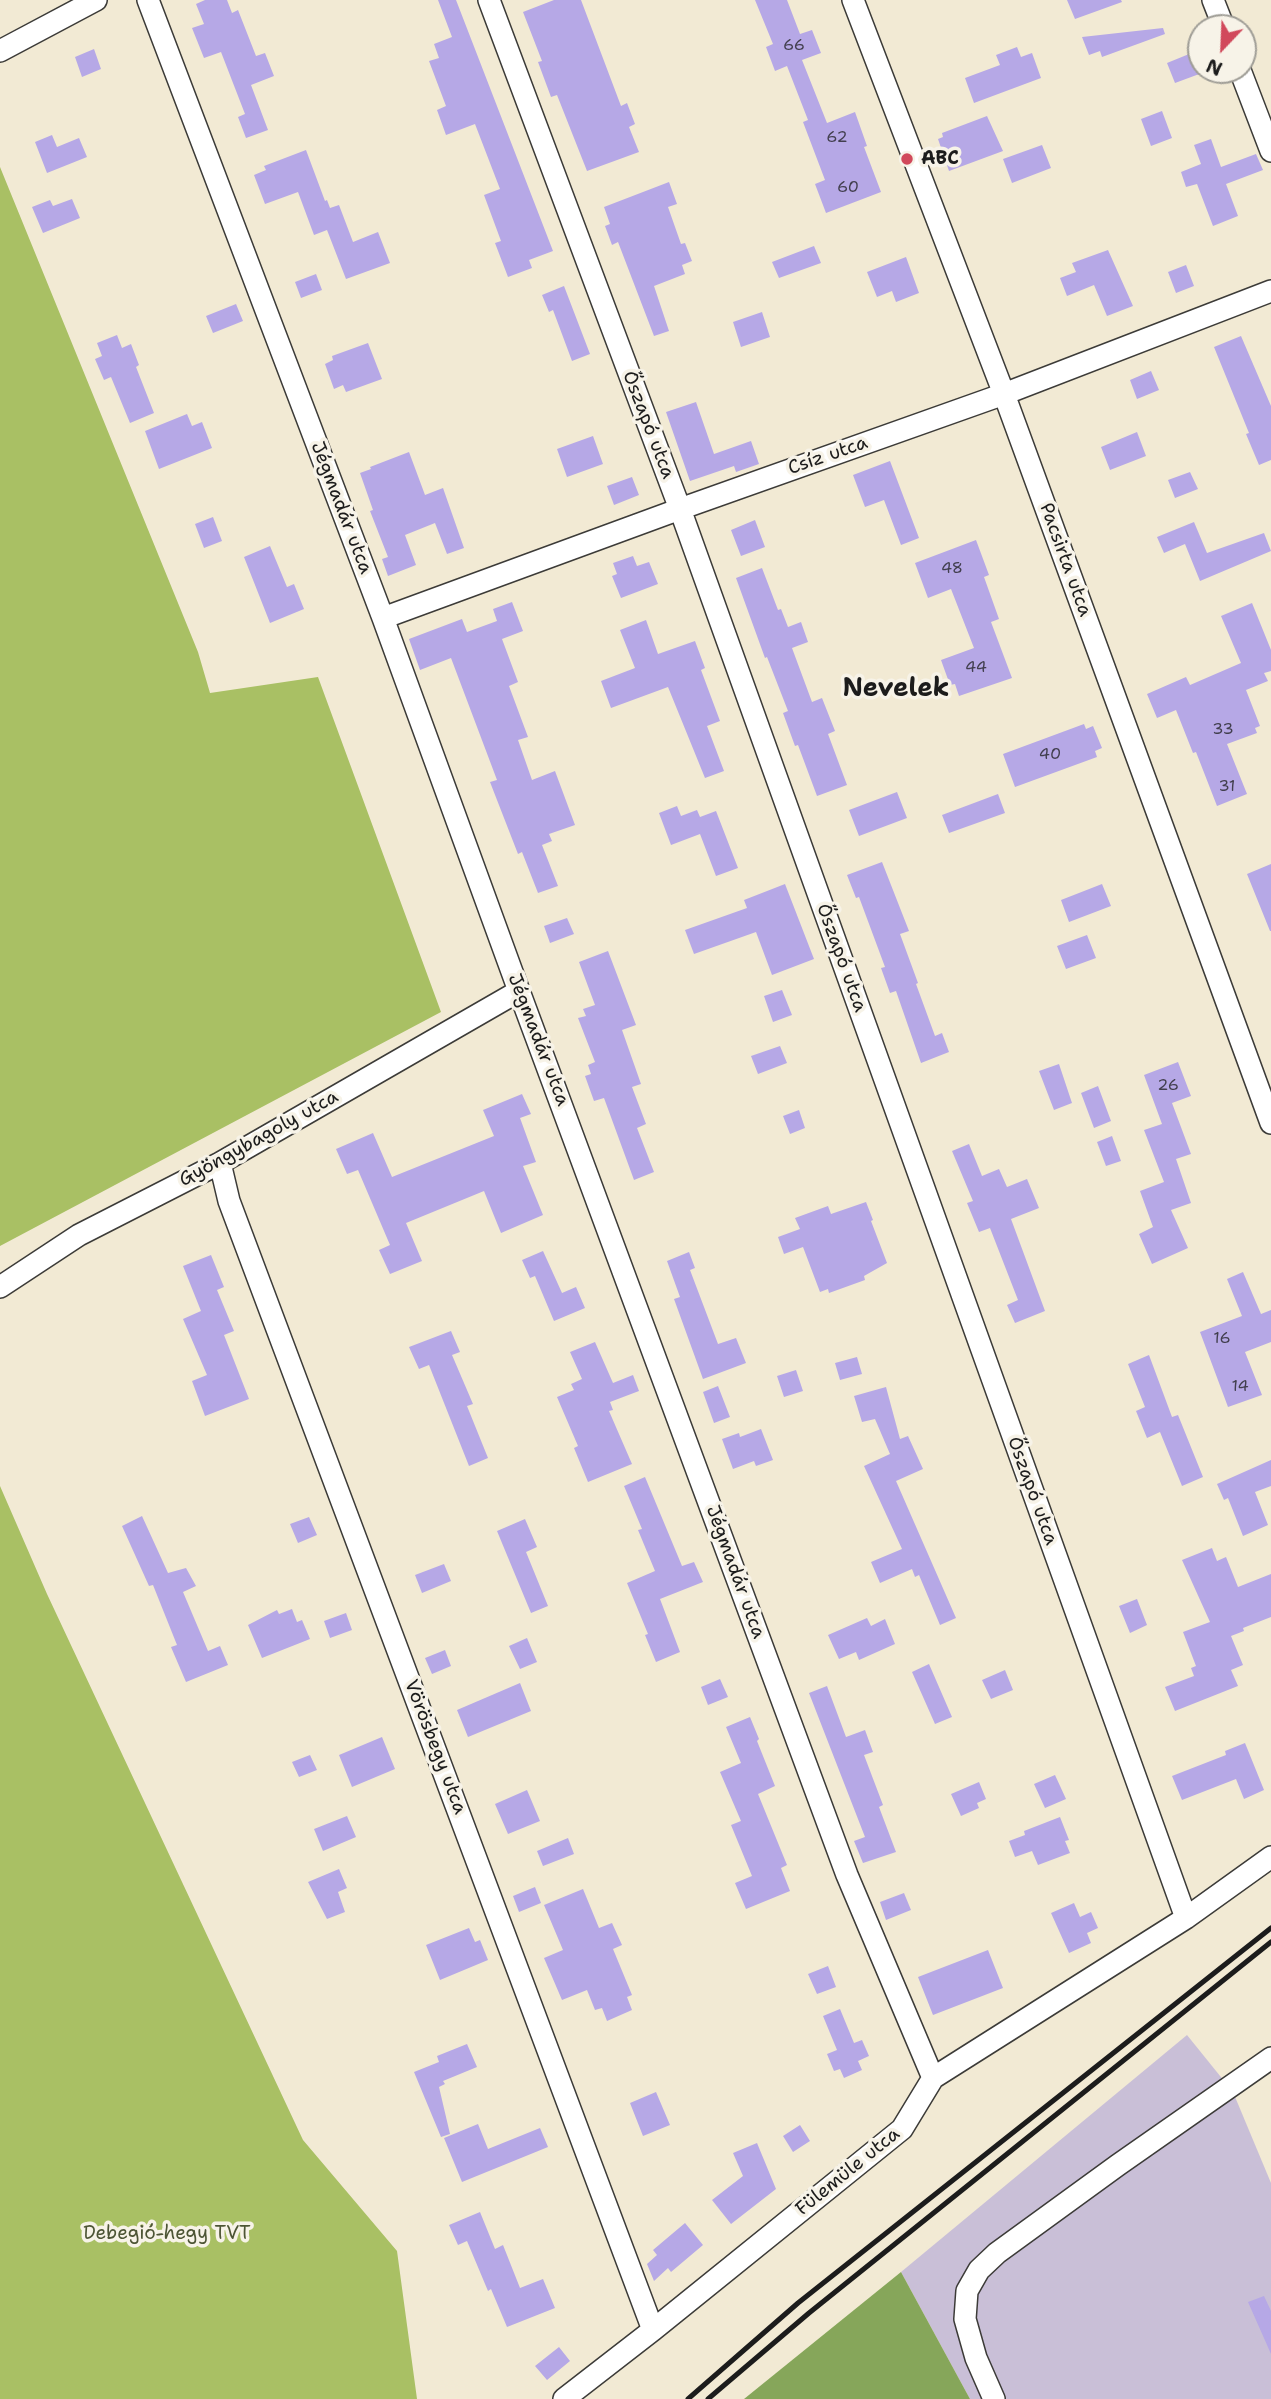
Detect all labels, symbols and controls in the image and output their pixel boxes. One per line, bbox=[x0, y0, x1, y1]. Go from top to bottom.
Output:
north arrow bbox=[1187, 14, 1257, 84]
house number: 66 bbox=[783, 36, 805, 56]
text: N bbox=[1203, 53, 1226, 81]
house number: 62 bbox=[826, 128, 848, 148]
place label: ABC bbox=[921, 148, 959, 170]
marker: ABC bbox=[899, 151, 915, 167]
house number: 60 bbox=[837, 178, 859, 198]
street label: Őszapó utca bbox=[617, 368, 679, 482]
street label: Csíz utca bbox=[785, 432, 871, 480]
street label: Jégmadár utca bbox=[305, 439, 377, 577]
street label: Pacsirta utca bbox=[1034, 500, 1096, 620]
house number: 48 bbox=[941, 559, 963, 579]
house number: 44 bbox=[965, 658, 987, 678]
district label: Nevelek bbox=[842, 673, 950, 705]
house number: 33 bbox=[1212, 720, 1234, 740]
house number: 40 bbox=[1039, 745, 1061, 765]
house number: 31 bbox=[1218, 777, 1236, 797]
street label: Őszapó utca bbox=[811, 901, 871, 1015]
street label: Jégmadár utca bbox=[502, 971, 574, 1109]
house number: 26 bbox=[1157, 1076, 1179, 1096]
street label: Gyöngybagoly utca bbox=[175, 1086, 343, 1192]
house number: 16 bbox=[1213, 1329, 1231, 1349]
house number: 14 bbox=[1231, 1377, 1249, 1397]
street label: Őszapó utca bbox=[1002, 1434, 1062, 1548]
street label: Jégmadár utca bbox=[700, 1502, 770, 1642]
street label: Vörösbegy utca bbox=[399, 1677, 471, 1817]
street label: Fülemüle utca bbox=[791, 2123, 905, 2221]
park label: Debegió-hegy TVT bbox=[83, 2223, 251, 2245]

